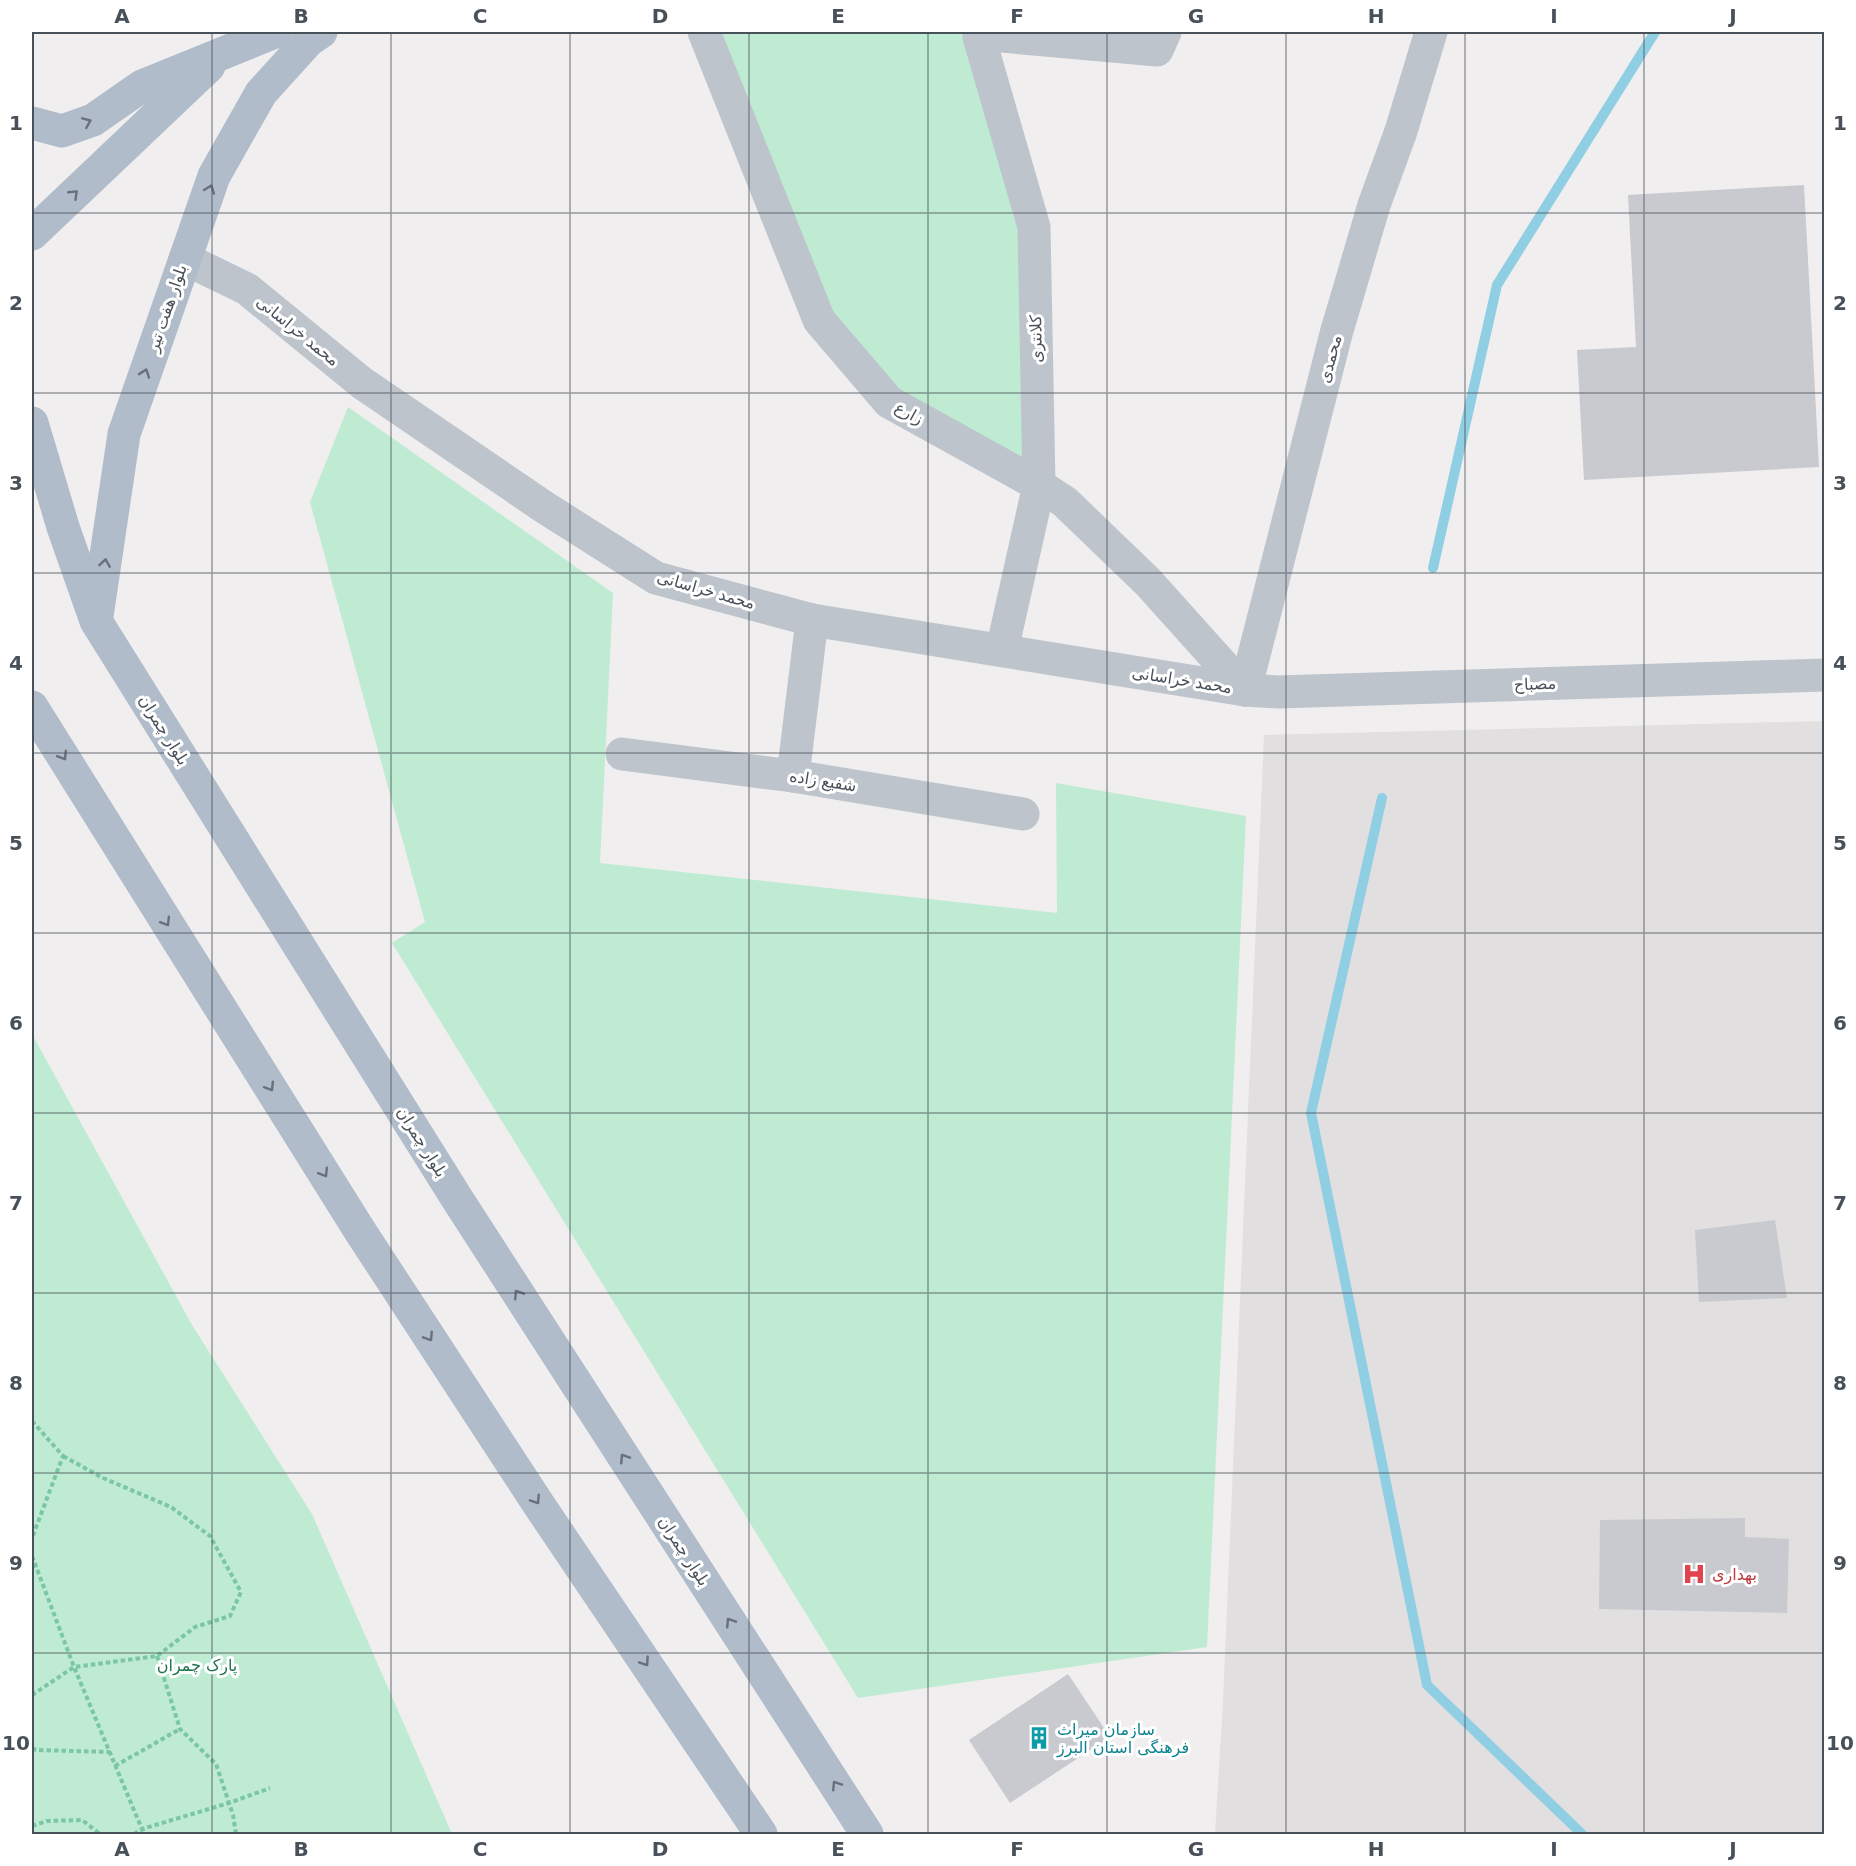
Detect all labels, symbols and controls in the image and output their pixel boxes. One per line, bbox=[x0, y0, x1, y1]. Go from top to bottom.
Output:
text: A bbox=[114, 4, 130, 28]
text: B bbox=[293, 4, 309, 28]
text: C bbox=[473, 4, 487, 28]
text: D bbox=[652, 4, 668, 28]
text: E bbox=[831, 4, 845, 28]
text: F bbox=[1010, 4, 1024, 28]
text: G bbox=[1188, 4, 1204, 28]
text: H bbox=[1368, 4, 1384, 28]
text: I bbox=[1550, 4, 1558, 28]
text: J bbox=[1727, 4, 1737, 28]
text: 1 bbox=[9, 111, 23, 135]
text: 1 bbox=[1833, 111, 1847, 135]
one-way arrow bbox=[81, 117, 92, 129]
one-way arrow bbox=[202, 184, 215, 195]
one-way arrow bbox=[67, 190, 78, 201]
street label: بلوار هفت تیر bbox=[143, 262, 192, 355]
text: 2 bbox=[9, 291, 23, 315]
text: 2 bbox=[1833, 291, 1847, 315]
street label: محمد خراسانی bbox=[252, 292, 343, 371]
street label: کلانتری bbox=[1026, 315, 1047, 363]
street label: محمدی bbox=[1314, 333, 1346, 385]
one-way arrow bbox=[138, 368, 151, 379]
street label: زارع bbox=[891, 398, 926, 429]
text: 3 bbox=[9, 471, 23, 495]
text: 3 bbox=[1833, 471, 1847, 495]
one-way arrow bbox=[98, 558, 110, 568]
street label: محمد خراسانی bbox=[655, 567, 757, 614]
text: 4 bbox=[9, 651, 23, 675]
text: 4 bbox=[1833, 651, 1847, 675]
street label: محمد خراسانی bbox=[1131, 663, 1233, 698]
street label: مصباح bbox=[1513, 674, 1557, 695]
street label: بلوار چمران bbox=[134, 691, 193, 769]
one-way arrow bbox=[55, 750, 66, 761]
street label: شفیع زاده bbox=[788, 766, 858, 797]
text: 5 bbox=[9, 831, 23, 855]
text: 5 bbox=[1833, 831, 1847, 855]
one-way arrow bbox=[159, 916, 171, 926]
text: 6 bbox=[9, 1011, 23, 1035]
text: 6 bbox=[1833, 1011, 1847, 1035]
one-way arrow bbox=[262, 1081, 274, 1091]
street label: بلوار چمران bbox=[392, 1103, 451, 1181]
one-way arrow bbox=[316, 1167, 328, 1177]
text: 7 bbox=[9, 1191, 23, 1215]
text: 7 bbox=[1833, 1191, 1847, 1215]
one-way arrow bbox=[514, 1290, 526, 1300]
one-way arrow bbox=[422, 1330, 433, 1341]
text: 8 bbox=[9, 1371, 23, 1395]
text: 8 bbox=[1833, 1371, 1847, 1395]
one-way arrow bbox=[620, 1454, 631, 1465]
one-way arrow bbox=[529, 1494, 540, 1505]
street label: بلوار چمران bbox=[654, 1513, 714, 1590]
text: 9 bbox=[9, 1551, 23, 1575]
text: 9 bbox=[1833, 1551, 1847, 1575]
hospital icon: بهداری bbox=[1681, 1561, 1707, 1587]
place label: بهداری bbox=[1712, 1565, 1757, 1585]
one-way arrow bbox=[726, 1617, 737, 1628]
one-way arrow bbox=[638, 1655, 649, 1666]
park label: پارک چمران bbox=[157, 1656, 237, 1676]
place label: سازمان میراث فرهنگی استان البرز bbox=[1056, 1720, 1189, 1758]
building icon: سازمان میراث فرهنگی استان البرز bbox=[1026, 1725, 1052, 1751]
text: 10 bbox=[2, 1731, 30, 1755]
text: 10 bbox=[1826, 1731, 1854, 1755]
one-way arrow bbox=[832, 1781, 843, 1792]
text: A bbox=[114, 1837, 130, 1861]
text: B bbox=[293, 1837, 309, 1861]
text: C bbox=[473, 1837, 487, 1861]
text: D bbox=[652, 1837, 668, 1861]
text: E bbox=[831, 1837, 845, 1861]
text: F bbox=[1010, 1837, 1024, 1861]
text: G bbox=[1188, 1837, 1204, 1861]
text: H bbox=[1368, 1837, 1384, 1861]
text: I bbox=[1550, 1837, 1558, 1861]
text: J bbox=[1727, 1837, 1737, 1861]

